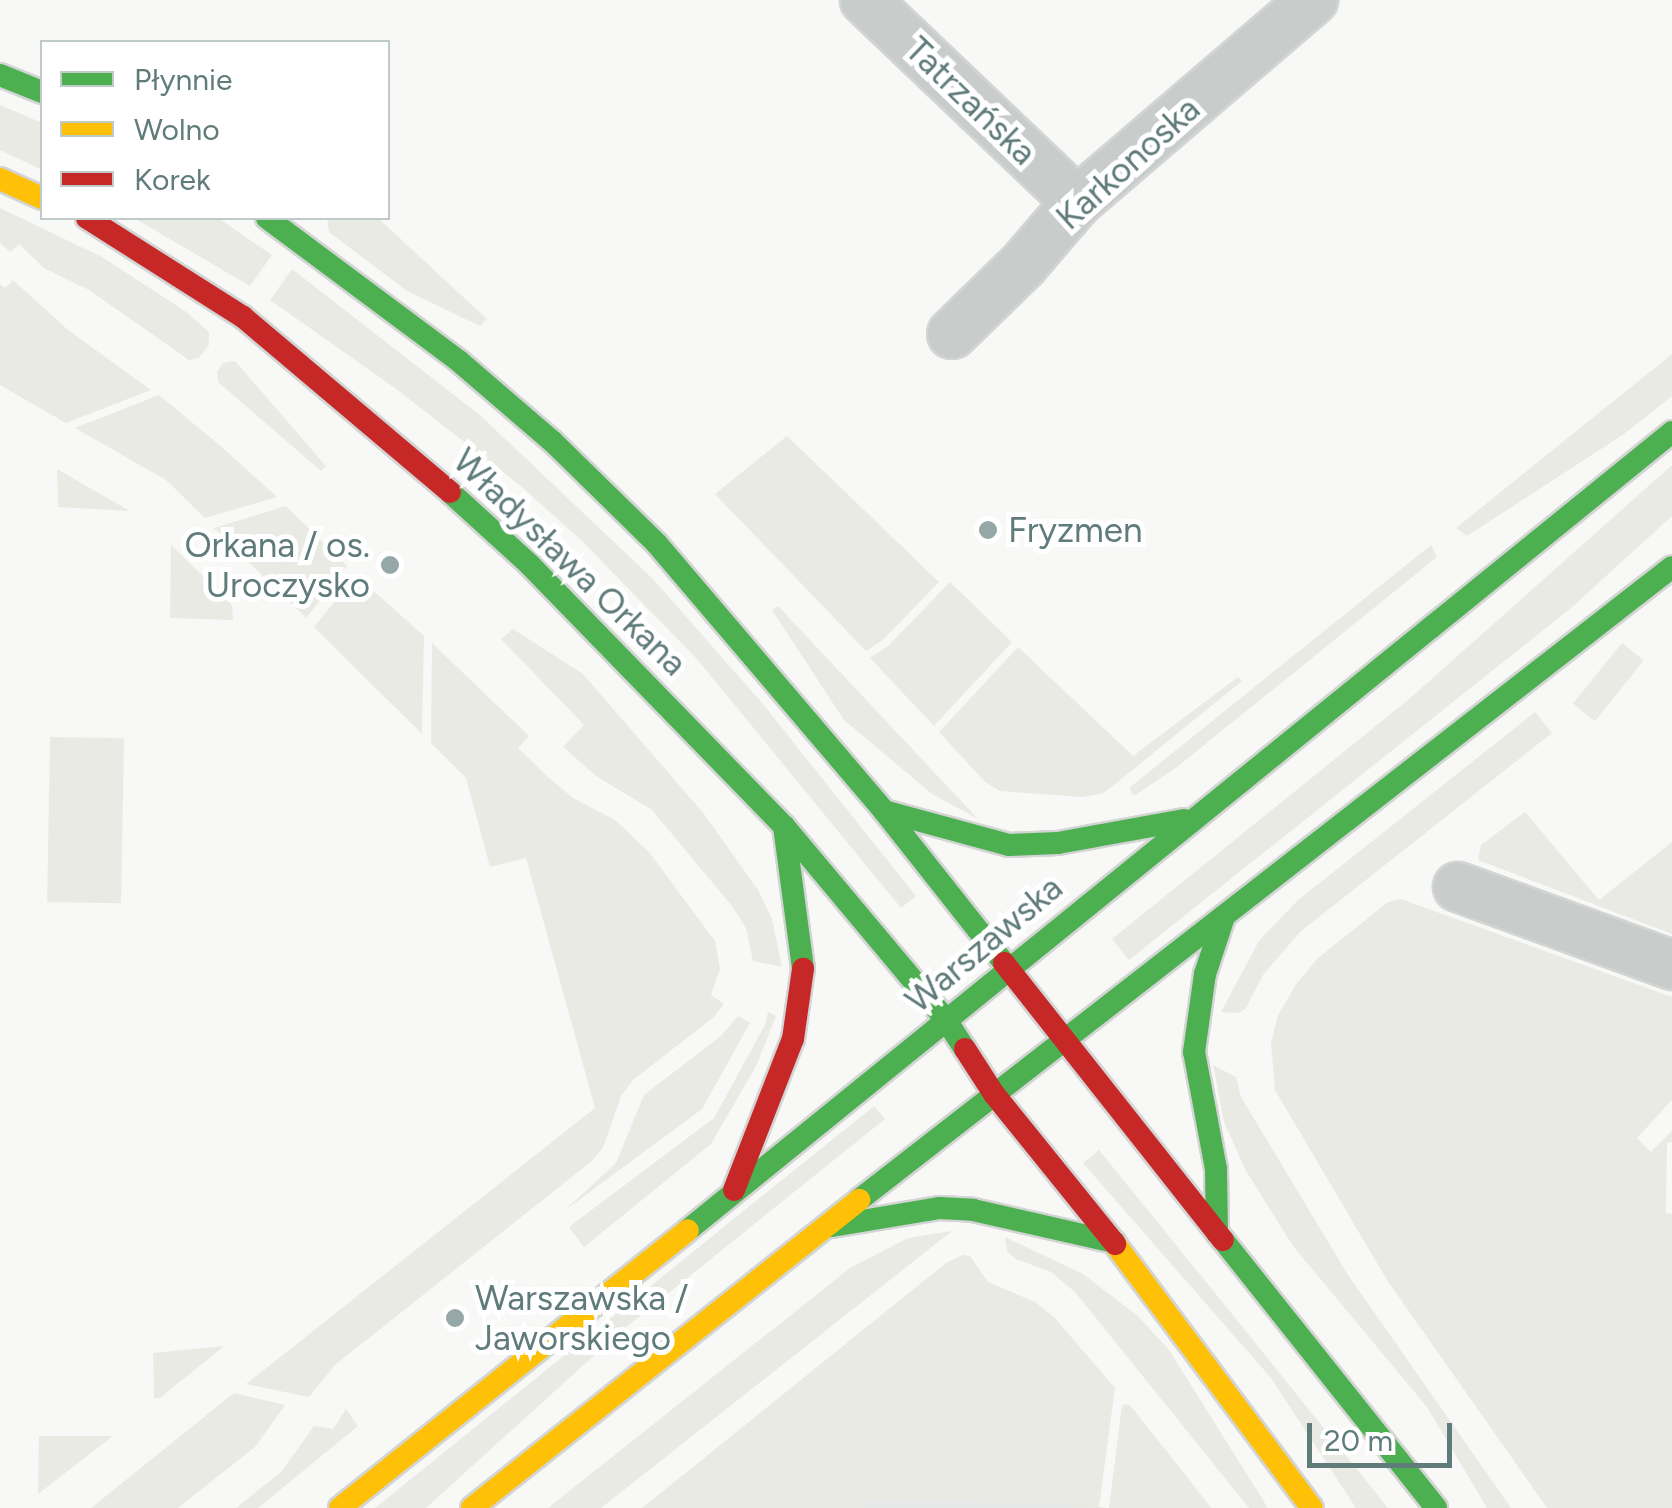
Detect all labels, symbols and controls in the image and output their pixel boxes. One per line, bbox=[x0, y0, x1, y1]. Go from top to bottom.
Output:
street label: Tatrzańska bbox=[897, 28, 1045, 174]
legend bbox=[40, 40, 390, 220]
text: Płynnie bbox=[134, 61, 232, 98]
street label: Karkonoska bbox=[1048, 88, 1208, 238]
text: Wolno bbox=[134, 111, 220, 148]
text: Korek bbox=[134, 161, 211, 198]
street label: Władysława Orkana bbox=[445, 440, 695, 684]
place label: Fryzmen bbox=[1008, 509, 1143, 551]
marker: Fryzmen bbox=[977, 519, 999, 541]
place label: Orkana / os. Uroczysko bbox=[184, 524, 370, 606]
marker: Orkana / os. Uroczysko bbox=[379, 554, 401, 576]
street label: Warszawska bbox=[897, 866, 1071, 1022]
place label: Warszawska / Jaworskiego bbox=[475, 1277, 688, 1359]
marker: Warszawska / Jaworskiego bbox=[444, 1307, 466, 1329]
scale bar bbox=[1312, 1403, 1457, 1465]
text: 20 m bbox=[1324, 1422, 1393, 1459]

